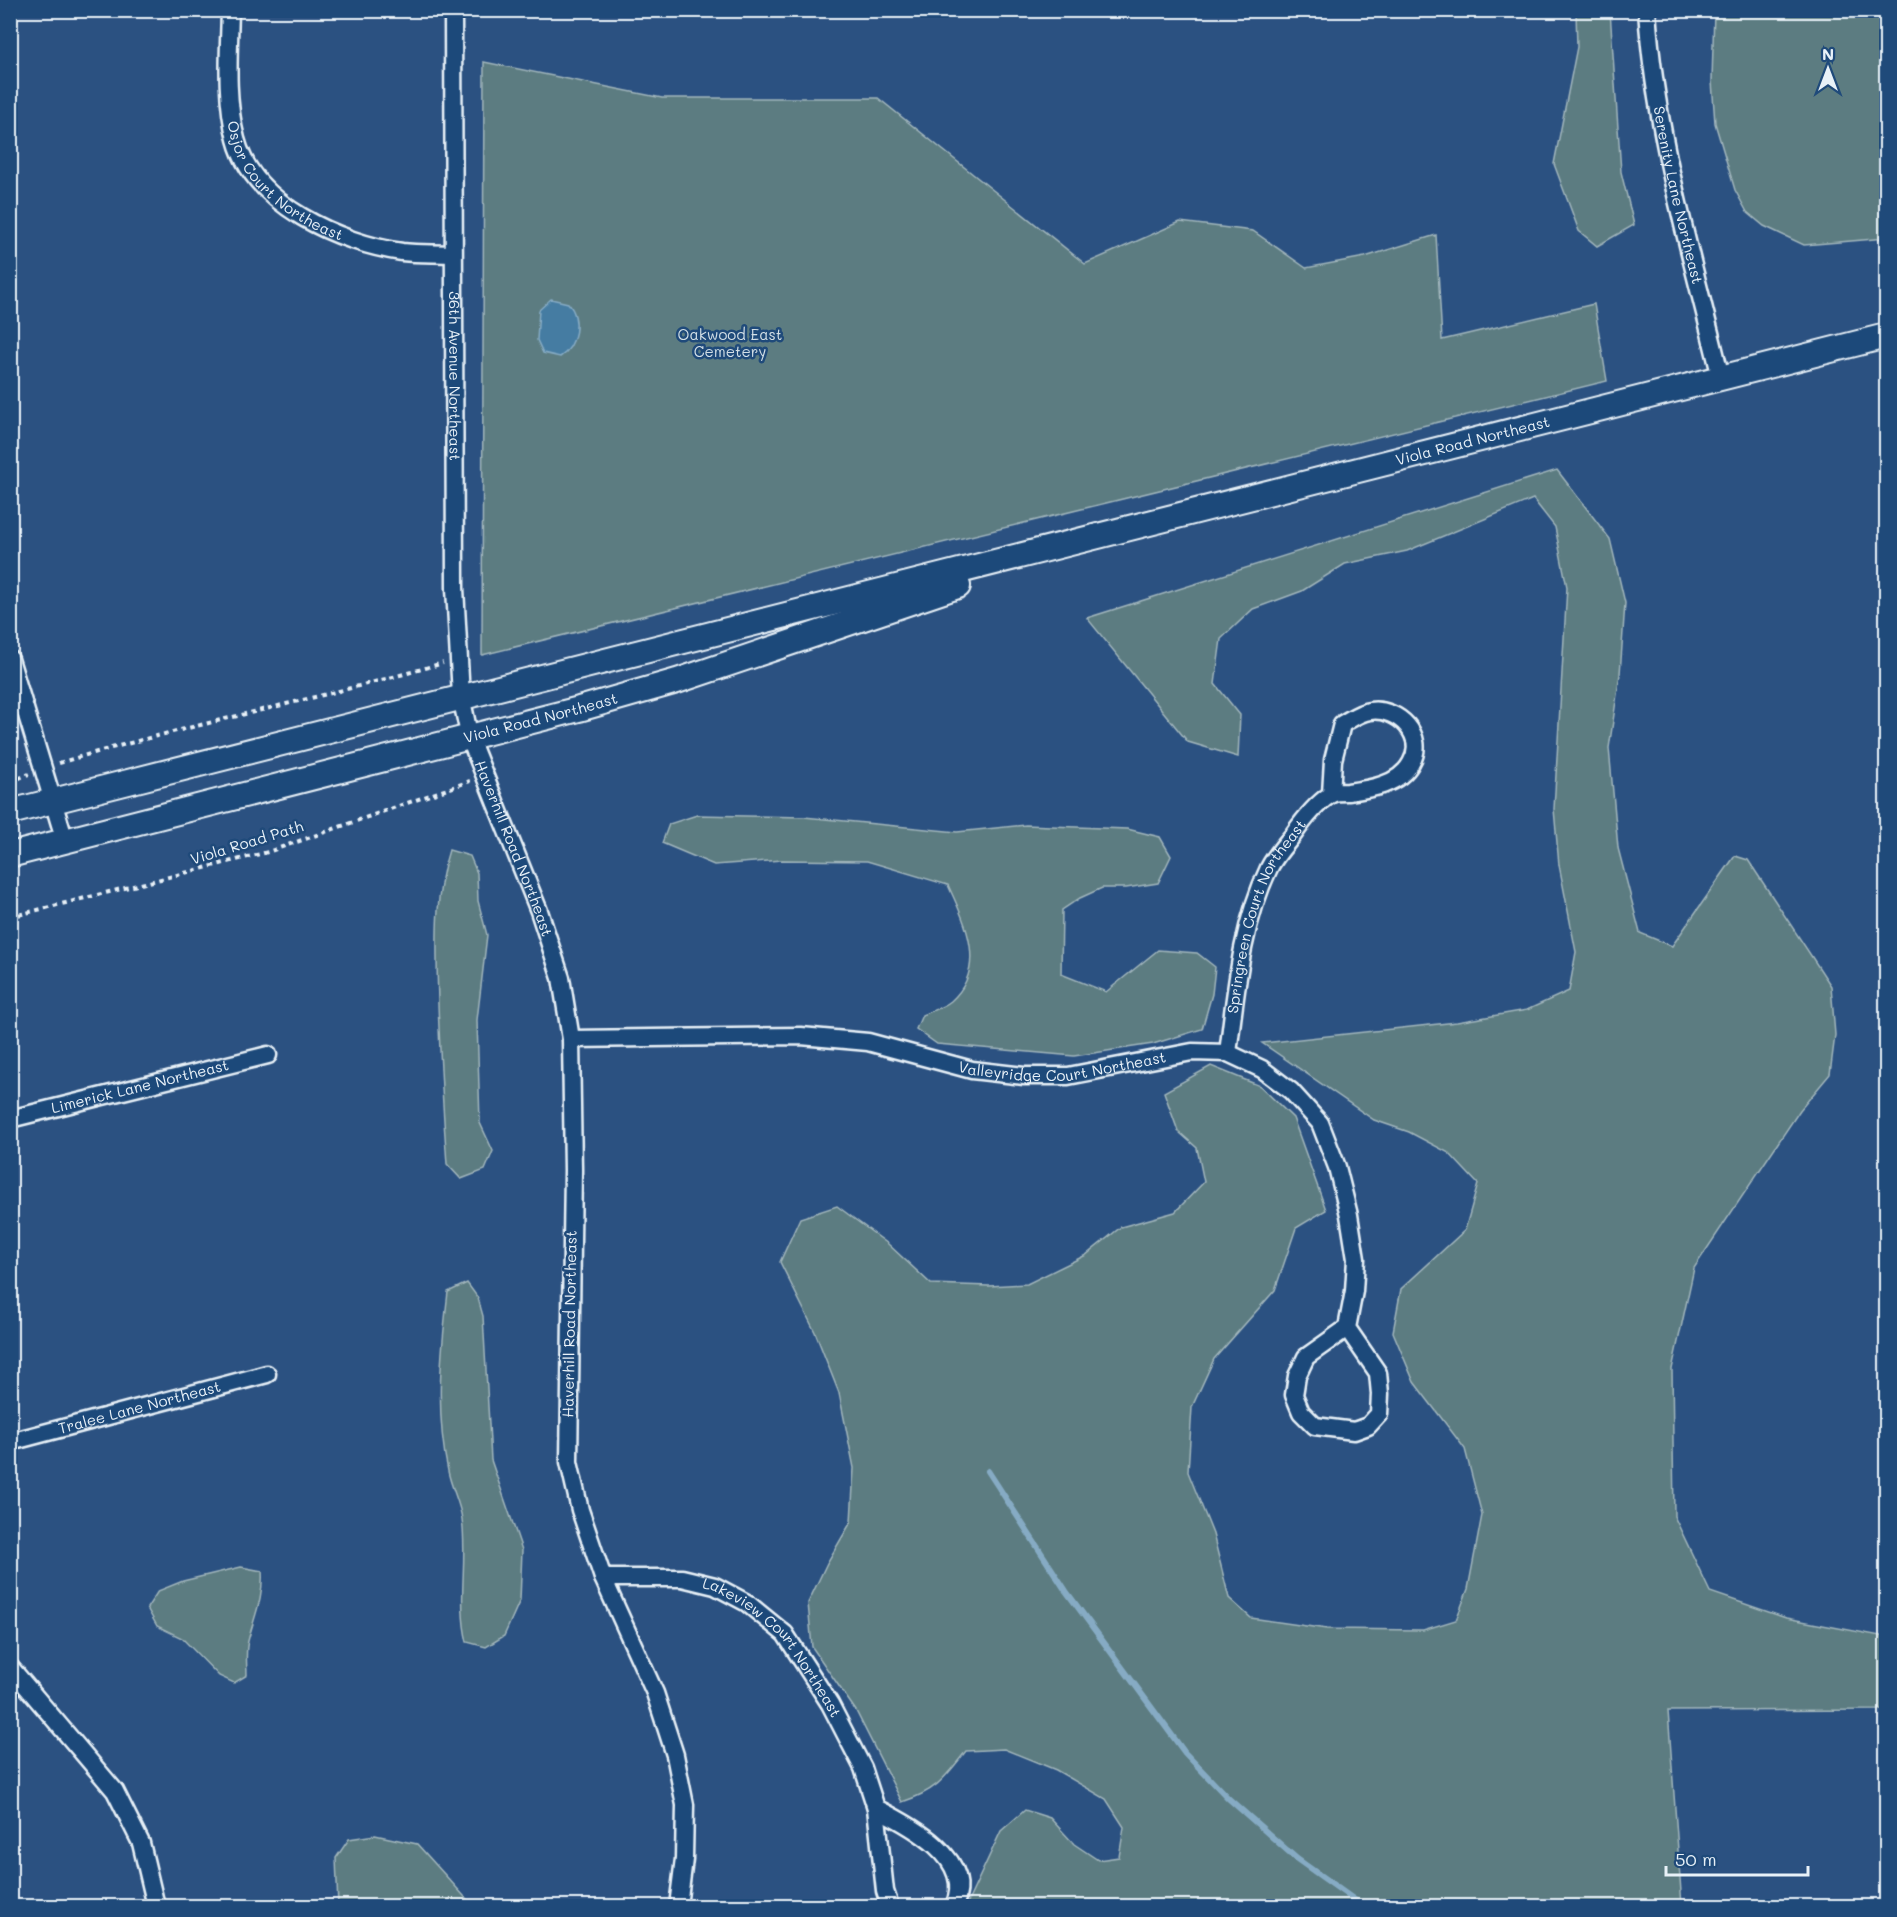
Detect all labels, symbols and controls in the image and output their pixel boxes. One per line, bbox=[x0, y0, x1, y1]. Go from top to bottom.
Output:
north arrow bbox=[1798, 39, 1858, 99]
text: N bbox=[1822, 43, 1834, 64]
street label: Serenity Lane Northeast bbox=[1649, 105, 1708, 286]
street label: Osjor Court Northeast bbox=[223, 119, 346, 245]
street label: 36th Avenue Northeast bbox=[445, 291, 466, 461]
park label: Oakwood East Cemetery bbox=[678, 324, 782, 361]
street label: Viola Road Northeast bbox=[1393, 411, 1552, 469]
street label: Viola Road Northeast bbox=[461, 687, 620, 747]
street label: Haverhill Road Northeast bbox=[471, 757, 558, 939]
street label: Viola Road Path bbox=[188, 815, 305, 869]
street label: Springreen Court Northeast bbox=[1222, 815, 1310, 1014]
street label: Valleyridge Court Northeast bbox=[956, 1046, 1168, 1085]
street label: Limerick Lane Northeast bbox=[49, 1054, 231, 1117]
street label: Haverhill Road Northeast bbox=[557, 1230, 581, 1418]
street label: Tralee Lane Northeast bbox=[56, 1376, 223, 1438]
street label: Lakeview Court Northeast bbox=[701, 1572, 846, 1721]
scale bar bbox=[1666, 1839, 1808, 1877]
text: 50 m bbox=[1675, 1847, 1717, 1871]

